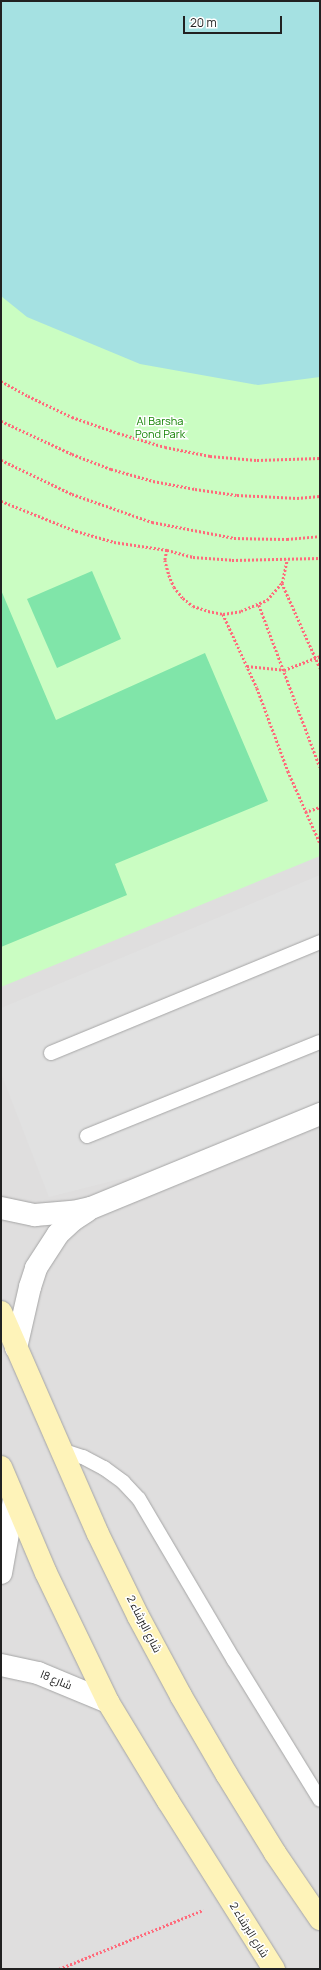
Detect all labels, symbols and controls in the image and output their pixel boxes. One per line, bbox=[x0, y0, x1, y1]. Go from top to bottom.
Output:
scale bar bbox=[185, 8, 284, 34]
text: 20 m bbox=[190, 14, 217, 31]
park label: Al Barsha Pond Park bbox=[135, 415, 185, 441]
street label: شارع البرشاء 2 bbox=[124, 1593, 164, 1655]
street label: شارع 8ا bbox=[38, 1668, 74, 1692]
street label: شارع البرشاء 2 bbox=[227, 1900, 271, 1960]

